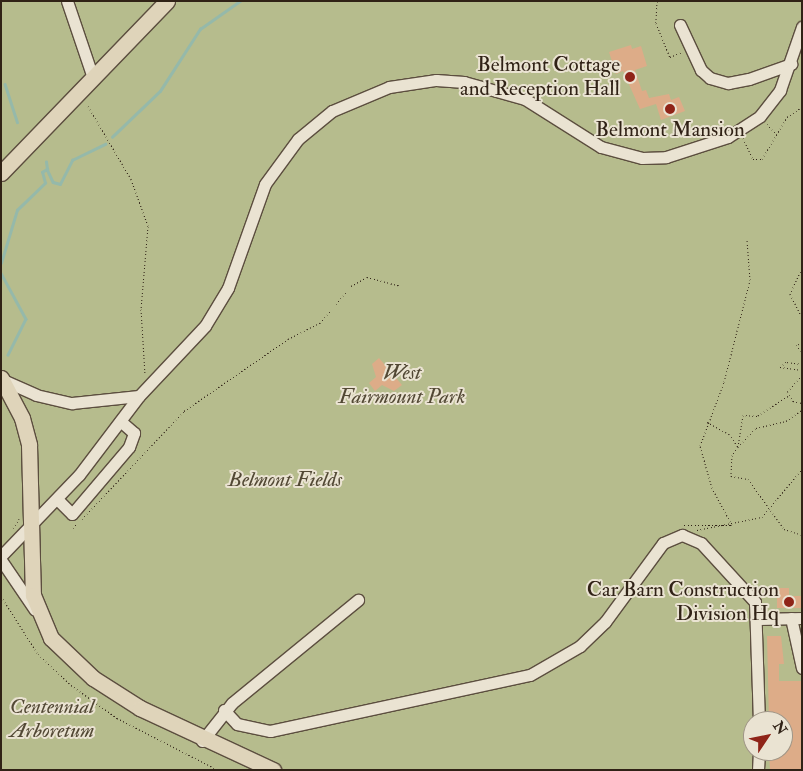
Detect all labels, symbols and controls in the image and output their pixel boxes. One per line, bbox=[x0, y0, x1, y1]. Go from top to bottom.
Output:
place label: Belmont Cottage and Reception Hall bbox=[460, 52, 620, 102]
marker: Belmont Cottage and Reception Hall bbox=[624, 71, 636, 83]
marker: Belmont Mansion bbox=[664, 103, 676, 115]
place label: Belmont Mansion bbox=[595, 117, 745, 143]
park label: West Fairmount Park bbox=[339, 360, 465, 410]
park label: Belmont Fields bbox=[228, 467, 342, 493]
place label: Car Barn Construction Division Hq bbox=[587, 577, 779, 627]
marker: Car Barn Construction Division Hq bbox=[783, 596, 795, 608]
park label: Centennial Arboretum bbox=[10, 694, 94, 744]
north arrow bbox=[743, 711, 793, 761]
text: N bbox=[769, 718, 791, 738]

